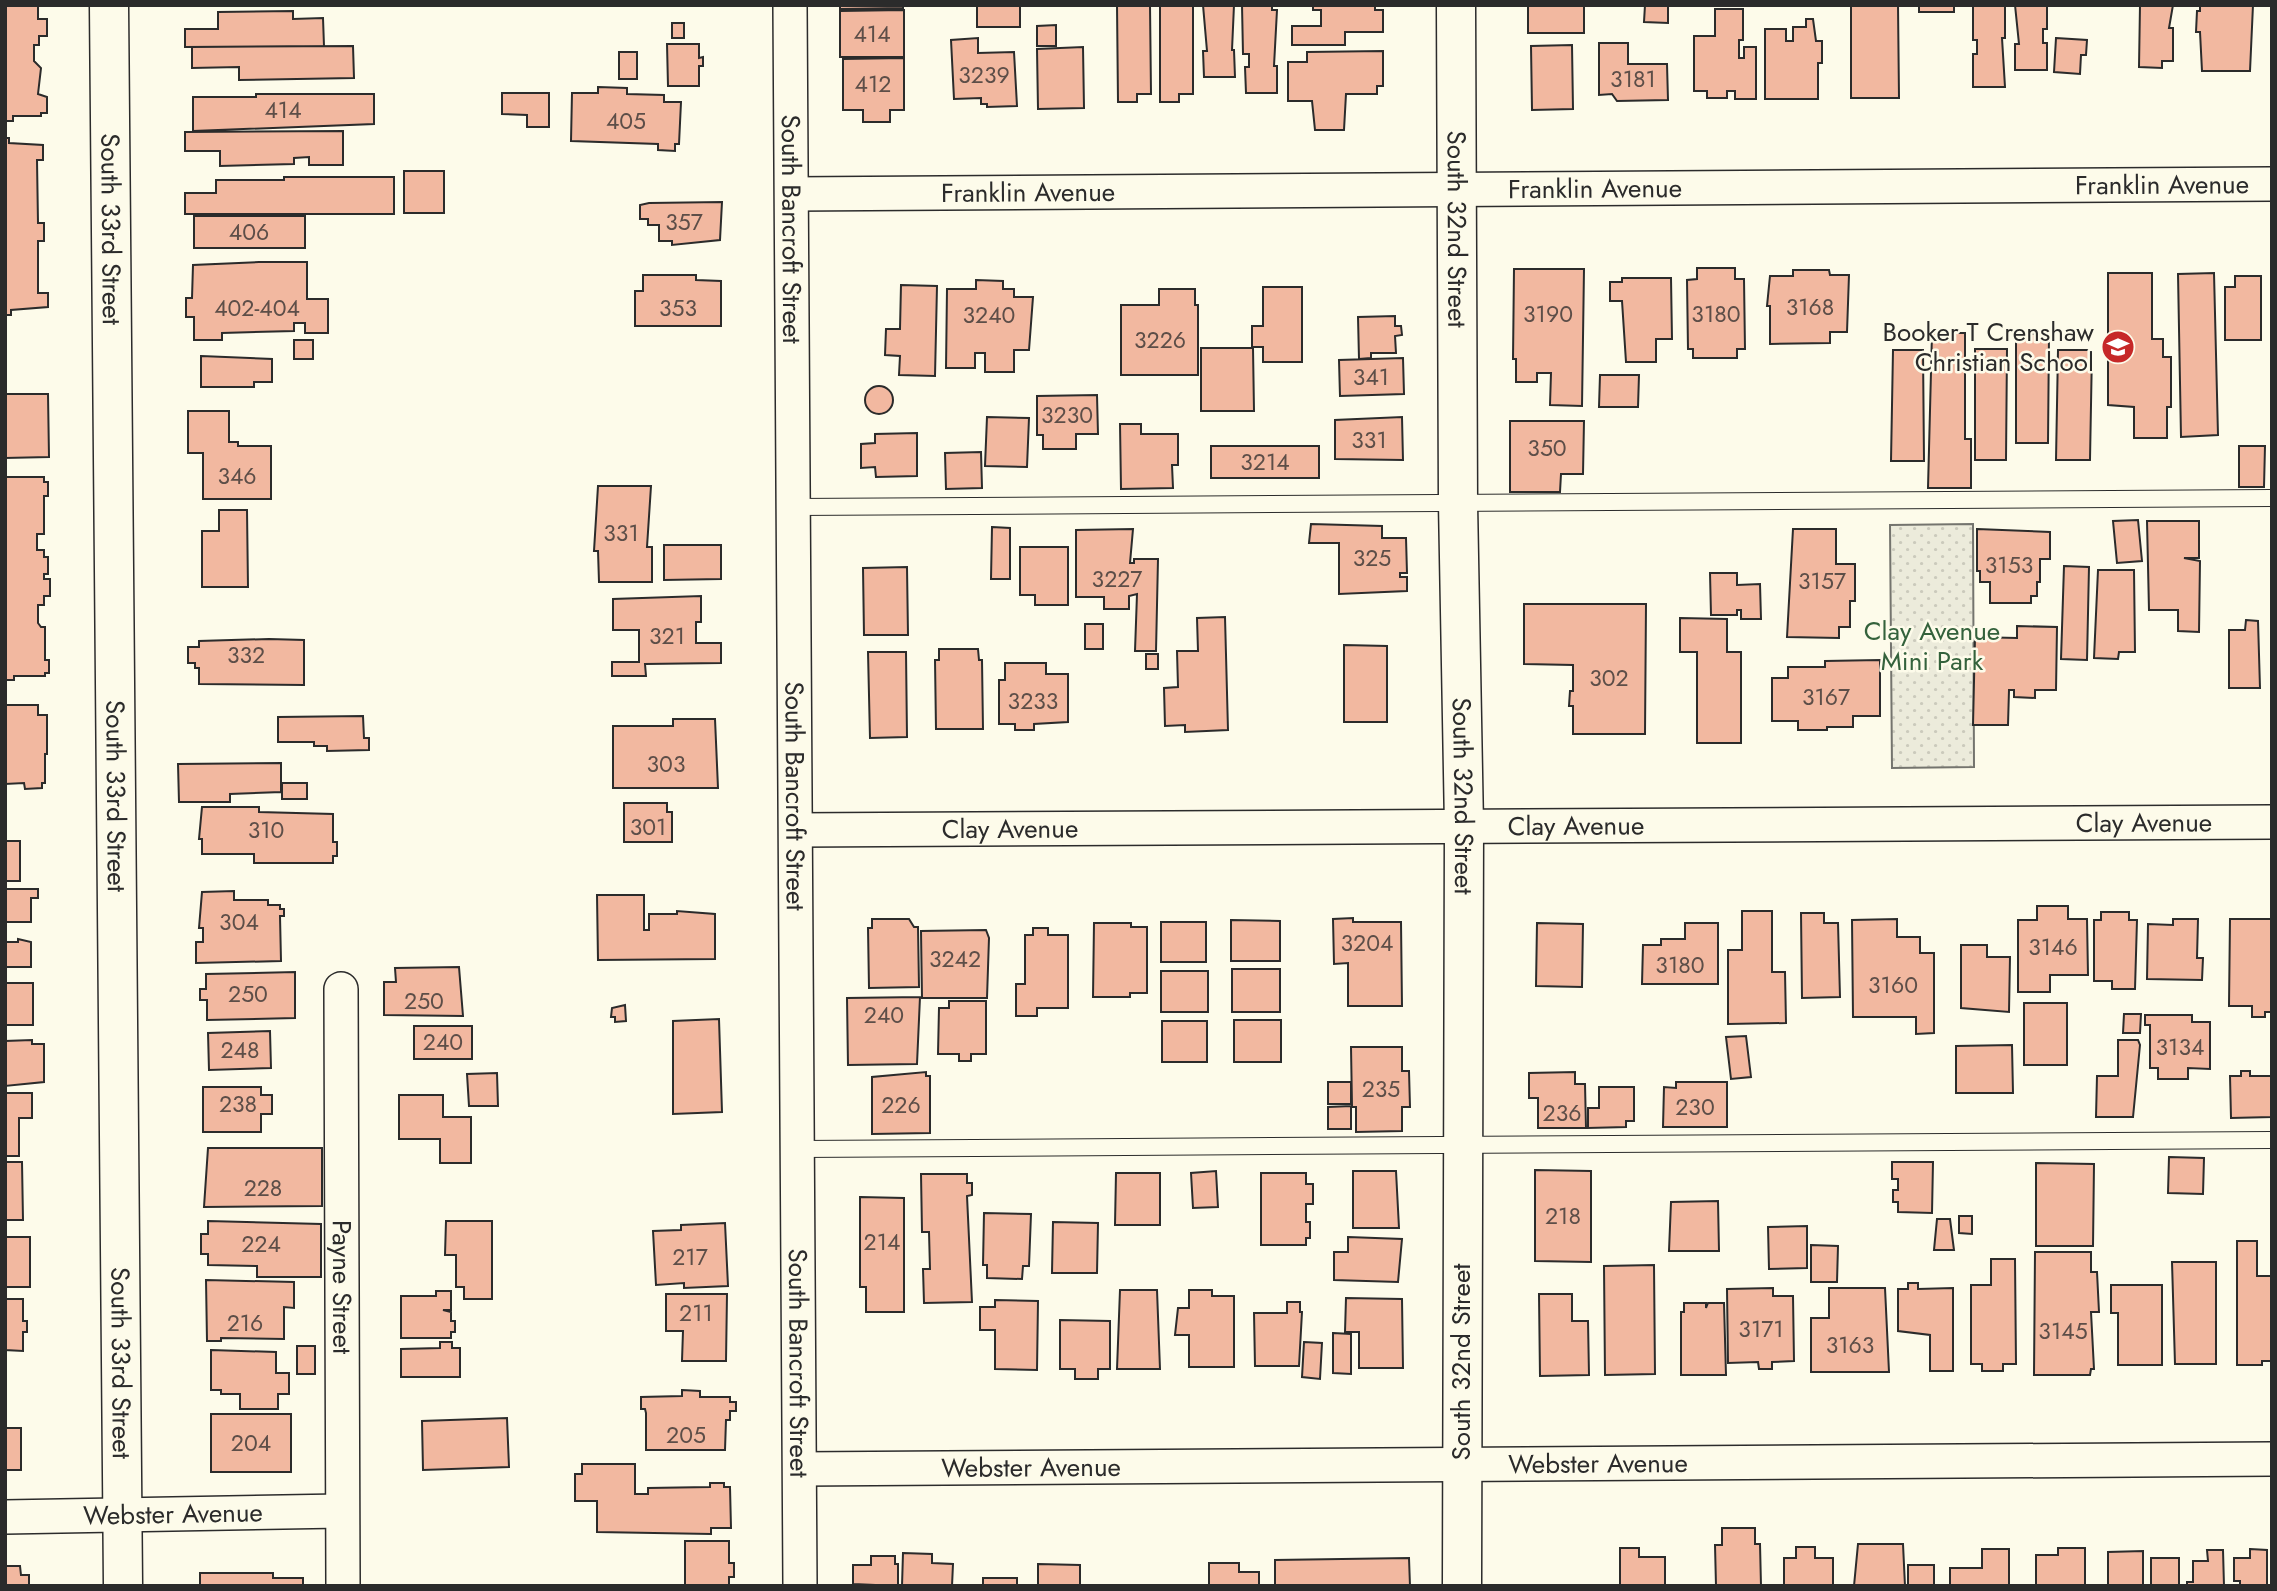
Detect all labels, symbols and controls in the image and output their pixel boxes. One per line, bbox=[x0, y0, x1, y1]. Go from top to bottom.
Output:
house number: 414 bbox=[853, 17, 891, 51]
house number: 3239 bbox=[958, 58, 1010, 92]
house number: 3181 bbox=[1610, 62, 1656, 96]
house number: 412 bbox=[855, 67, 891, 101]
house number: 414 bbox=[264, 93, 302, 127]
house number: 405 bbox=[606, 104, 646, 138]
street label: South Bancroft Street bbox=[772, 114, 811, 344]
street label: South 32nd Street bbox=[1438, 130, 1476, 328]
street label: South 33rd Street bbox=[91, 133, 131, 326]
street label: Franklin Avenue bbox=[2075, 165, 2249, 204]
street label: Franklin Avenue bbox=[1508, 169, 1682, 208]
street label: Franklin Avenue bbox=[941, 173, 1115, 212]
house number: 357 bbox=[665, 205, 703, 239]
house number: 406 bbox=[229, 215, 269, 249]
house number: 3168 bbox=[1786, 290, 1834, 324]
house number: 402-404 bbox=[214, 291, 300, 325]
house number: 353 bbox=[659, 291, 697, 325]
house number: 3190 bbox=[1523, 297, 1573, 331]
house number: 3180 bbox=[1691, 297, 1741, 331]
house number: 3240 bbox=[963, 298, 1015, 332]
place label: Booker T Crenshaw Christian School bbox=[1882, 313, 2094, 381]
house number: 3226 bbox=[1134, 323, 1186, 357]
school or university icon: Booker T Crenshaw Christian School bbox=[2099, 328, 2137, 366]
house number: 341 bbox=[1353, 360, 1389, 394]
house number: 3230 bbox=[1041, 398, 1093, 432]
house number: 331 bbox=[1351, 423, 1387, 457]
house number: 350 bbox=[1527, 431, 1567, 465]
house number: 3214 bbox=[1240, 445, 1290, 479]
house number: 346 bbox=[217, 459, 257, 493]
house number: 331 bbox=[603, 516, 639, 550]
house number: 325 bbox=[1353, 541, 1391, 575]
house number: 3153 bbox=[1985, 548, 2033, 582]
house number: 3227 bbox=[1092, 562, 1142, 596]
house number: 3157 bbox=[1798, 564, 1846, 598]
park label: Clay Avenue Mini Park bbox=[1864, 612, 2000, 680]
house number: 321 bbox=[649, 619, 685, 653]
house number: 332 bbox=[227, 638, 265, 672]
house number: 302 bbox=[1589, 661, 1629, 695]
house number: 3167 bbox=[1802, 680, 1850, 714]
street label: South Bancroft Street bbox=[775, 681, 815, 911]
house number: 3233 bbox=[1008, 684, 1058, 718]
street label: South 32nd Street bbox=[1443, 697, 1483, 895]
street label: South 33rd Street bbox=[96, 700, 136, 893]
house number: 303 bbox=[647, 747, 685, 781]
street label: Clay Avenue bbox=[2076, 803, 2212, 842]
street label: Clay Avenue bbox=[1508, 806, 1644, 845]
street label: Clay Avenue bbox=[942, 809, 1078, 848]
house number: 301 bbox=[630, 810, 666, 844]
house number: 310 bbox=[248, 813, 284, 847]
house number: 304 bbox=[219, 905, 259, 939]
house number: 3204 bbox=[1341, 926, 1393, 960]
house number: 3146 bbox=[2028, 930, 2078, 964]
house number: 3242 bbox=[929, 942, 981, 976]
house number: 3180 bbox=[1655, 948, 1705, 982]
house number: 3160 bbox=[1868, 968, 1918, 1002]
house number: 250 bbox=[228, 977, 268, 1011]
house number: 250 bbox=[404, 984, 444, 1018]
house number: 240 bbox=[864, 998, 904, 1032]
house number: 240 bbox=[423, 1025, 463, 1059]
house number: 3134 bbox=[2156, 1030, 2204, 1064]
house number: 248 bbox=[220, 1033, 260, 1067]
house number: 235 bbox=[1362, 1072, 1400, 1106]
house number: 238 bbox=[219, 1087, 257, 1121]
house number: 226 bbox=[881, 1088, 921, 1122]
house number: 230 bbox=[1675, 1090, 1715, 1124]
house number: 236 bbox=[1543, 1096, 1581, 1130]
house number: 228 bbox=[244, 1171, 282, 1205]
house number: 218 bbox=[1545, 1199, 1581, 1233]
street label: Payne Street bbox=[323, 1220, 361, 1355]
house number: 214 bbox=[864, 1225, 900, 1259]
house number: 224 bbox=[241, 1227, 281, 1261]
house number: 217 bbox=[672, 1240, 708, 1274]
street label: South Bancroft Street bbox=[779, 1248, 818, 1478]
street label: South 32nd Street bbox=[1442, 1263, 1480, 1461]
street label: South 33rd Street bbox=[101, 1267, 141, 1460]
house number: 211 bbox=[679, 1296, 713, 1330]
house number: 216 bbox=[227, 1306, 263, 1340]
house number: 3171 bbox=[1738, 1312, 1784, 1346]
house number: 3145 bbox=[2038, 1314, 2088, 1348]
house number: 3163 bbox=[1826, 1328, 1874, 1362]
house number: 205 bbox=[666, 1418, 706, 1452]
house number: 204 bbox=[231, 1426, 271, 1460]
street label: Webster Avenue bbox=[1508, 1444, 1688, 1483]
street label: Webster Avenue bbox=[941, 1448, 1121, 1487]
street label: Webster Avenue bbox=[83, 1493, 263, 1535]

